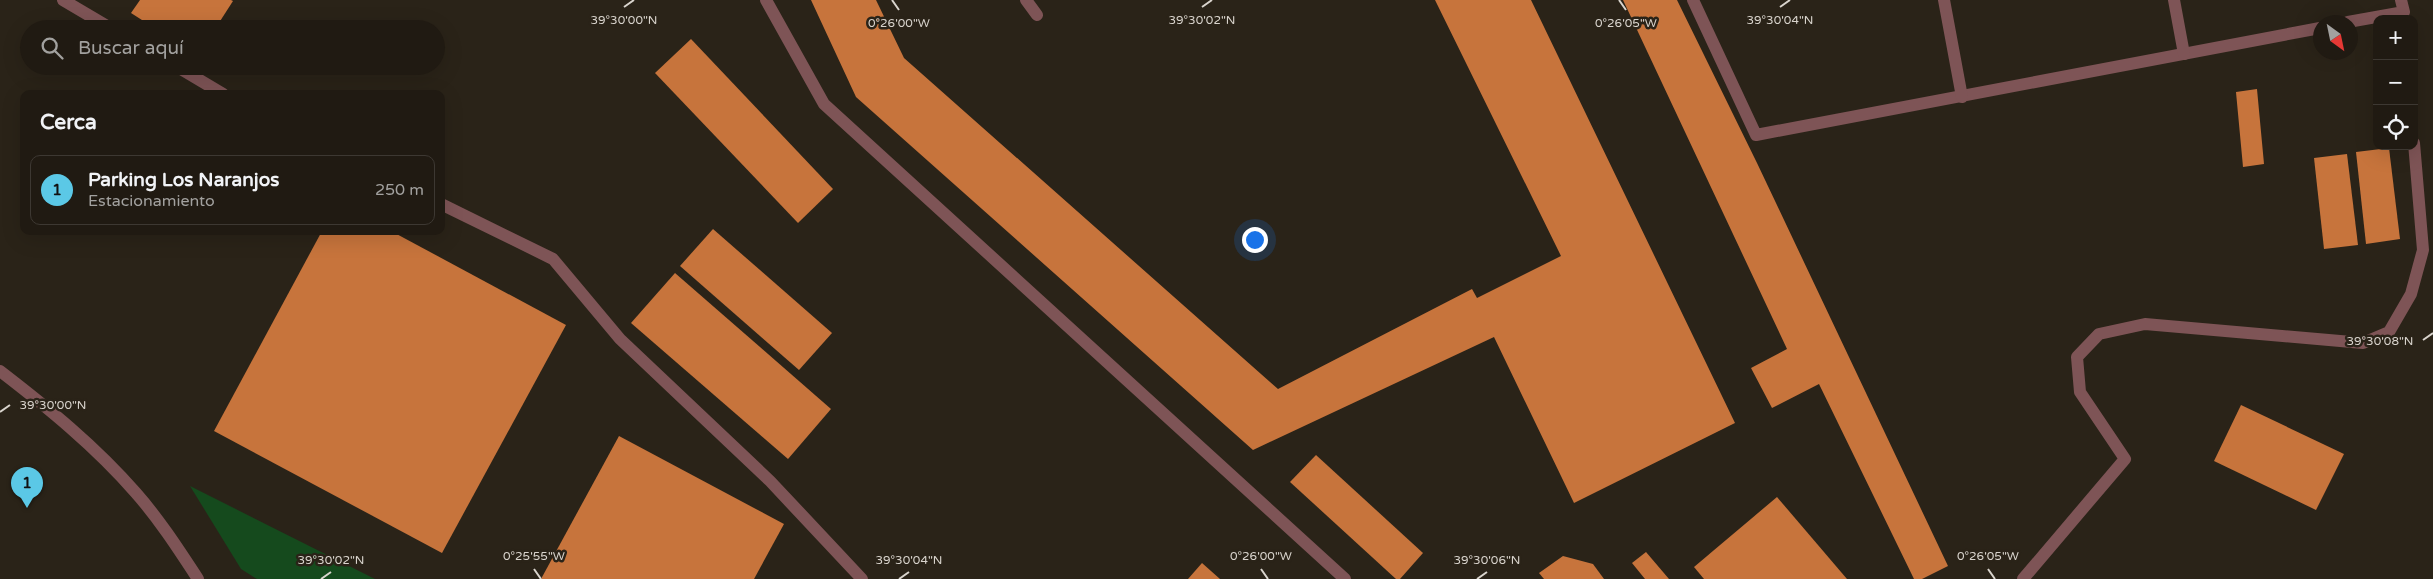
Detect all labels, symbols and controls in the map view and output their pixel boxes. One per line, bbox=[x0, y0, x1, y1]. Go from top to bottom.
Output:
text: 39°30'00"N bbox=[591, 13, 658, 27]
text: 39°30'02"N bbox=[1169, 13, 1236, 27]
text: 39°30'04"N bbox=[1747, 13, 1814, 27]
north arrow bbox=[2313, 15, 2358, 60]
map controls bbox=[2373, 15, 2418, 150]
button: + bbox=[2373, 15, 2418, 60]
text: 0°26'00"W bbox=[868, 16, 930, 30]
text: 0°26'05"W bbox=[1595, 16, 1657, 30]
search box bbox=[20, 20, 445, 75]
icon: search bbox=[38, 34, 66, 62]
text: Buscar aquí bbox=[78, 37, 184, 59]
button: − bbox=[2373, 60, 2418, 105]
button: locate bbox=[2373, 105, 2418, 150]
text: Cerca bbox=[40, 110, 97, 135]
text: Parking Los Naranjos bbox=[88, 169, 279, 191]
text: 1 bbox=[52, 180, 62, 200]
text: 250 m bbox=[375, 180, 424, 200]
text: Estacionamiento bbox=[88, 191, 215, 211]
your location bbox=[1242, 227, 1268, 253]
text: 39°30'08"N bbox=[2347, 334, 2414, 348]
text: 39°30'00"N bbox=[20, 398, 87, 412]
pin: 1 bbox=[11, 467, 43, 508]
text: 0°25'55"W bbox=[503, 549, 565, 563]
text: 0°26'00"W bbox=[1230, 549, 1292, 563]
text: 0°26'05"W bbox=[1957, 549, 2019, 563]
text: 39°30'02"N bbox=[298, 553, 365, 567]
text: 39°30'04"N bbox=[876, 553, 943, 567]
text: 39°30'06"N bbox=[1454, 553, 1521, 567]

